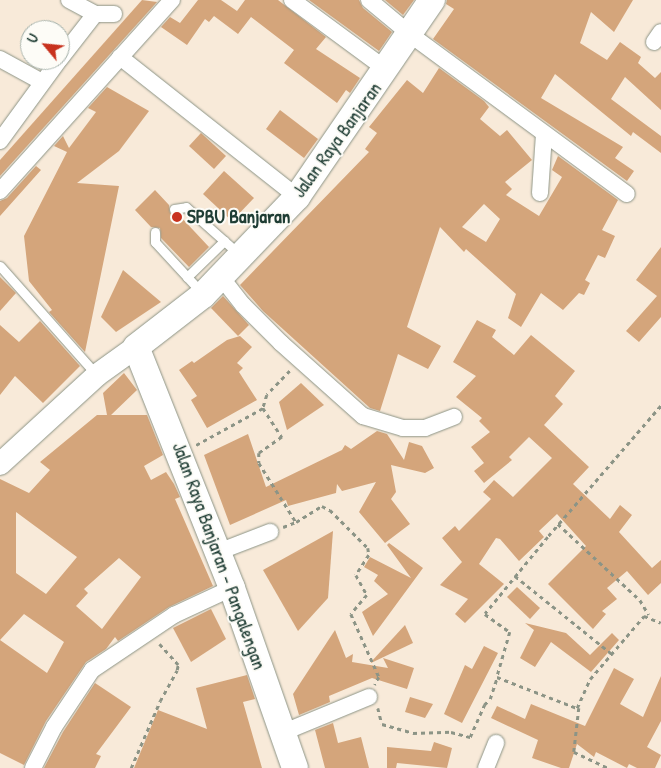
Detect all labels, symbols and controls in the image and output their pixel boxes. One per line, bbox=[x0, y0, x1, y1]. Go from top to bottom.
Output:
north arrow bbox=[20, 20, 70, 70]
text: U bbox=[22, 30, 42, 46]
street label: Jalan Raya Banjaran bbox=[288, 78, 386, 202]
place label: SPBU Banjaran bbox=[187, 206, 290, 228]
marker: SPBU Banjaran bbox=[171, 211, 183, 223]
street label: Jalan Raya Banjaran - Pangalengan bbox=[167, 439, 271, 673]

